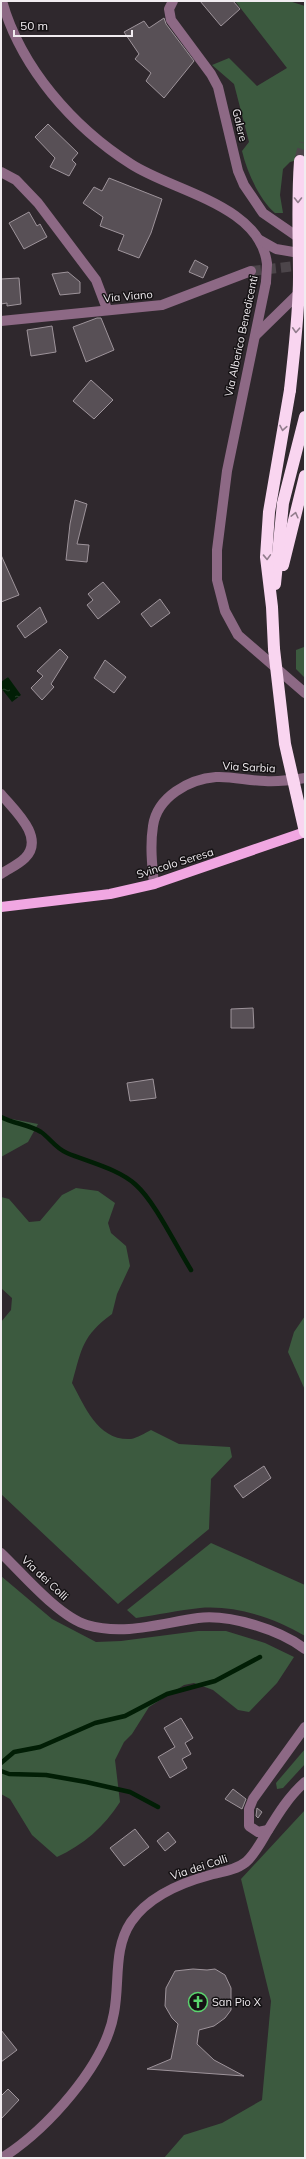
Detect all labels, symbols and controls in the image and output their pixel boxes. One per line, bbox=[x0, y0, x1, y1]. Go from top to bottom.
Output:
scale bar bbox=[14, 12, 132, 38]
text: 50 m bbox=[20, 18, 48, 33]
street label: Galere bbox=[229, 107, 251, 143]
one-way arrow bbox=[294, 197, 302, 203]
street label: Via Alberico Benedicenti bbox=[221, 274, 261, 398]
street label: Via Viano bbox=[103, 287, 153, 305]
one-way arrow bbox=[292, 327, 301, 333]
one-way arrow bbox=[279, 425, 288, 431]
one-way arrow bbox=[291, 512, 299, 518]
one-way arrow bbox=[263, 554, 271, 560]
street label: Via Sarbia bbox=[222, 759, 276, 775]
street label: Svincolo Seresa bbox=[135, 845, 215, 881]
street label: Via dei Colli bbox=[19, 1553, 71, 1603]
street label: Via dei Colli bbox=[169, 1851, 229, 1883]
church icon: San Pio X bbox=[187, 1991, 209, 2013]
place label: San Pio X bbox=[212, 1995, 262, 2009]

